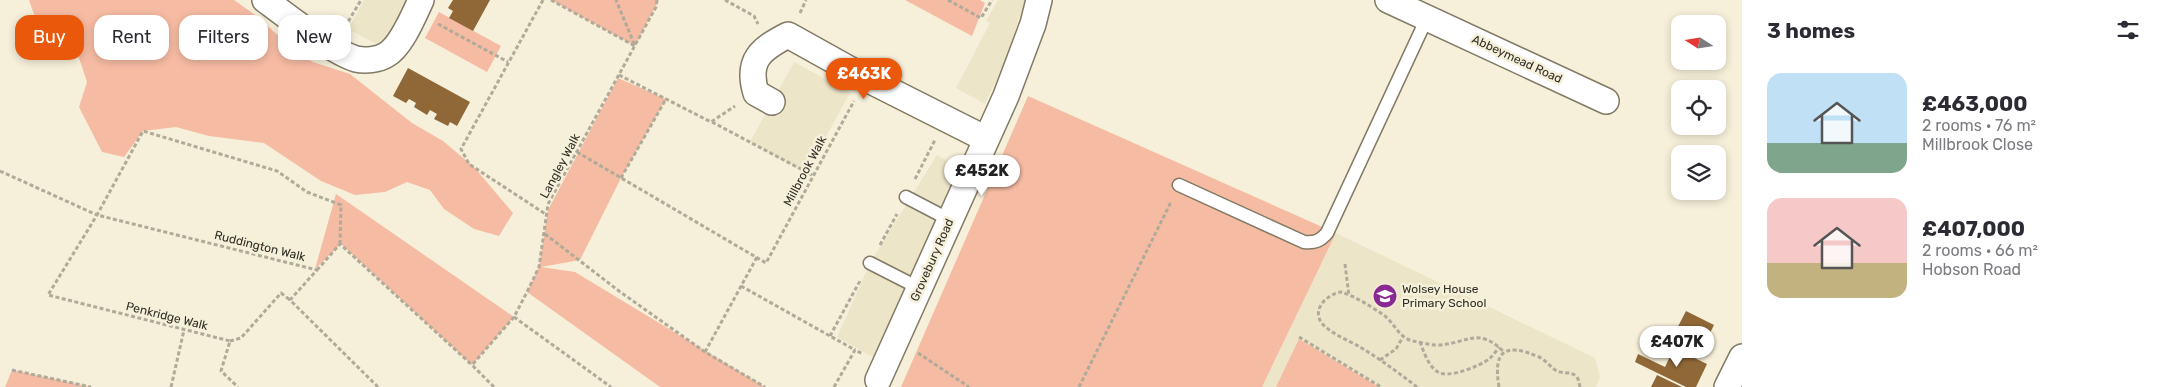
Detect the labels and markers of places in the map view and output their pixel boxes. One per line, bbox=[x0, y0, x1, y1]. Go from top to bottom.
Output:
pin: £463K bbox=[829, 58, 899, 100]
pin: £452K bbox=[947, 154, 1017, 197]
place label: Wolsey House Primary School bbox=[1402, 282, 1486, 310]
school or university icon: Wolsey House Primary School bbox=[1372, 283, 1398, 309]
pin: £407K bbox=[1642, 326, 1712, 368]

